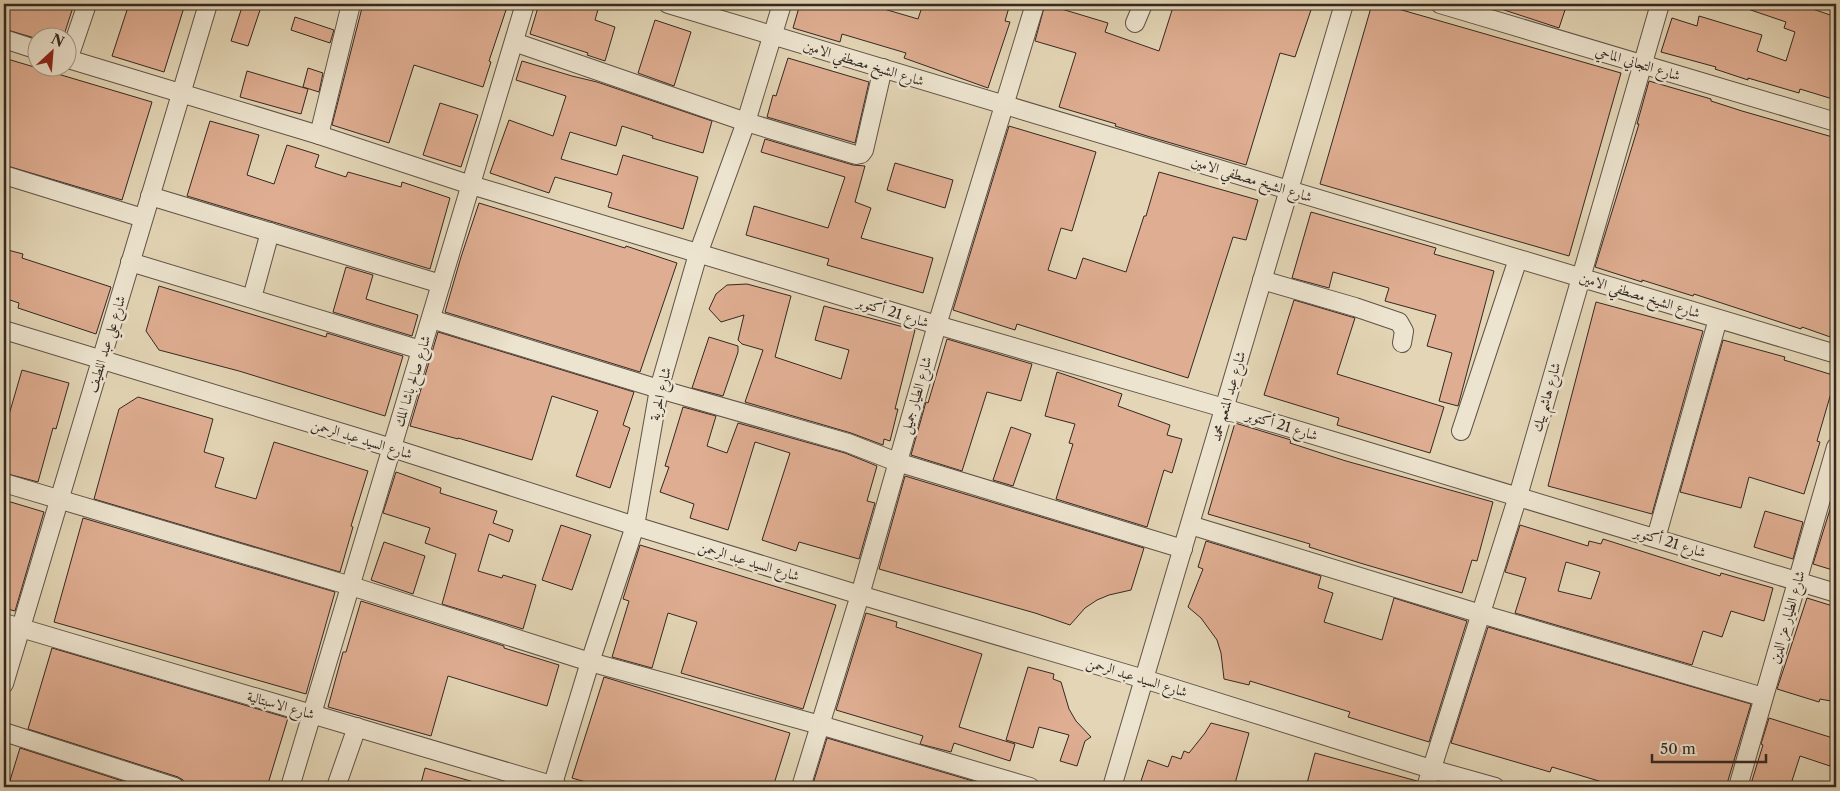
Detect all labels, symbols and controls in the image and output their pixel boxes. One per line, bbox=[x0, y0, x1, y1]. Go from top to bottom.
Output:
north arrow bbox=[28, 28, 78, 78]
text: N bbox=[48, 30, 67, 51]
street label: شارع الشيخ مصطفي الامين bbox=[800, 36, 927, 95]
street label: شارع التجاني الماحي bbox=[1592, 42, 1683, 87]
street label: شارع الشيخ مصطفي الامين bbox=[1188, 152, 1315, 211]
street label: شارع الشيخ مصطفي الامين bbox=[1576, 268, 1703, 327]
street label: شارع 21 أكتوبر bbox=[852, 291, 931, 334]
street label: شارع علي عبد اللطيف bbox=[83, 293, 133, 396]
street label: شارع صالح باشا المك bbox=[390, 333, 438, 430]
street label: شارع عبد المنعم محمد bbox=[1207, 349, 1254, 444]
street label: شارع الطيار جميل bbox=[896, 354, 939, 437]
street label: شارع هاشم بيك bbox=[1528, 360, 1569, 435]
street label: شارع الحرية bbox=[645, 365, 678, 423]
street label: شارع 21 أكتوبر bbox=[1241, 404, 1320, 447]
street label: شارع السيد عبد الرحمن bbox=[308, 415, 415, 466]
street label: شارع 21 أكتوبر bbox=[1629, 521, 1708, 564]
street label: شارع السيد عبد الرحمن bbox=[695, 537, 802, 588]
street label: شارع الطيار عز الدين bbox=[1765, 568, 1812, 666]
street label: شارع السيد عبد الرحمن bbox=[1083, 653, 1190, 704]
street label: شارع الاسبتالية bbox=[244, 687, 317, 726]
scale bar bbox=[1652, 731, 1766, 763]
text: 50 m bbox=[1660, 739, 1696, 758]

